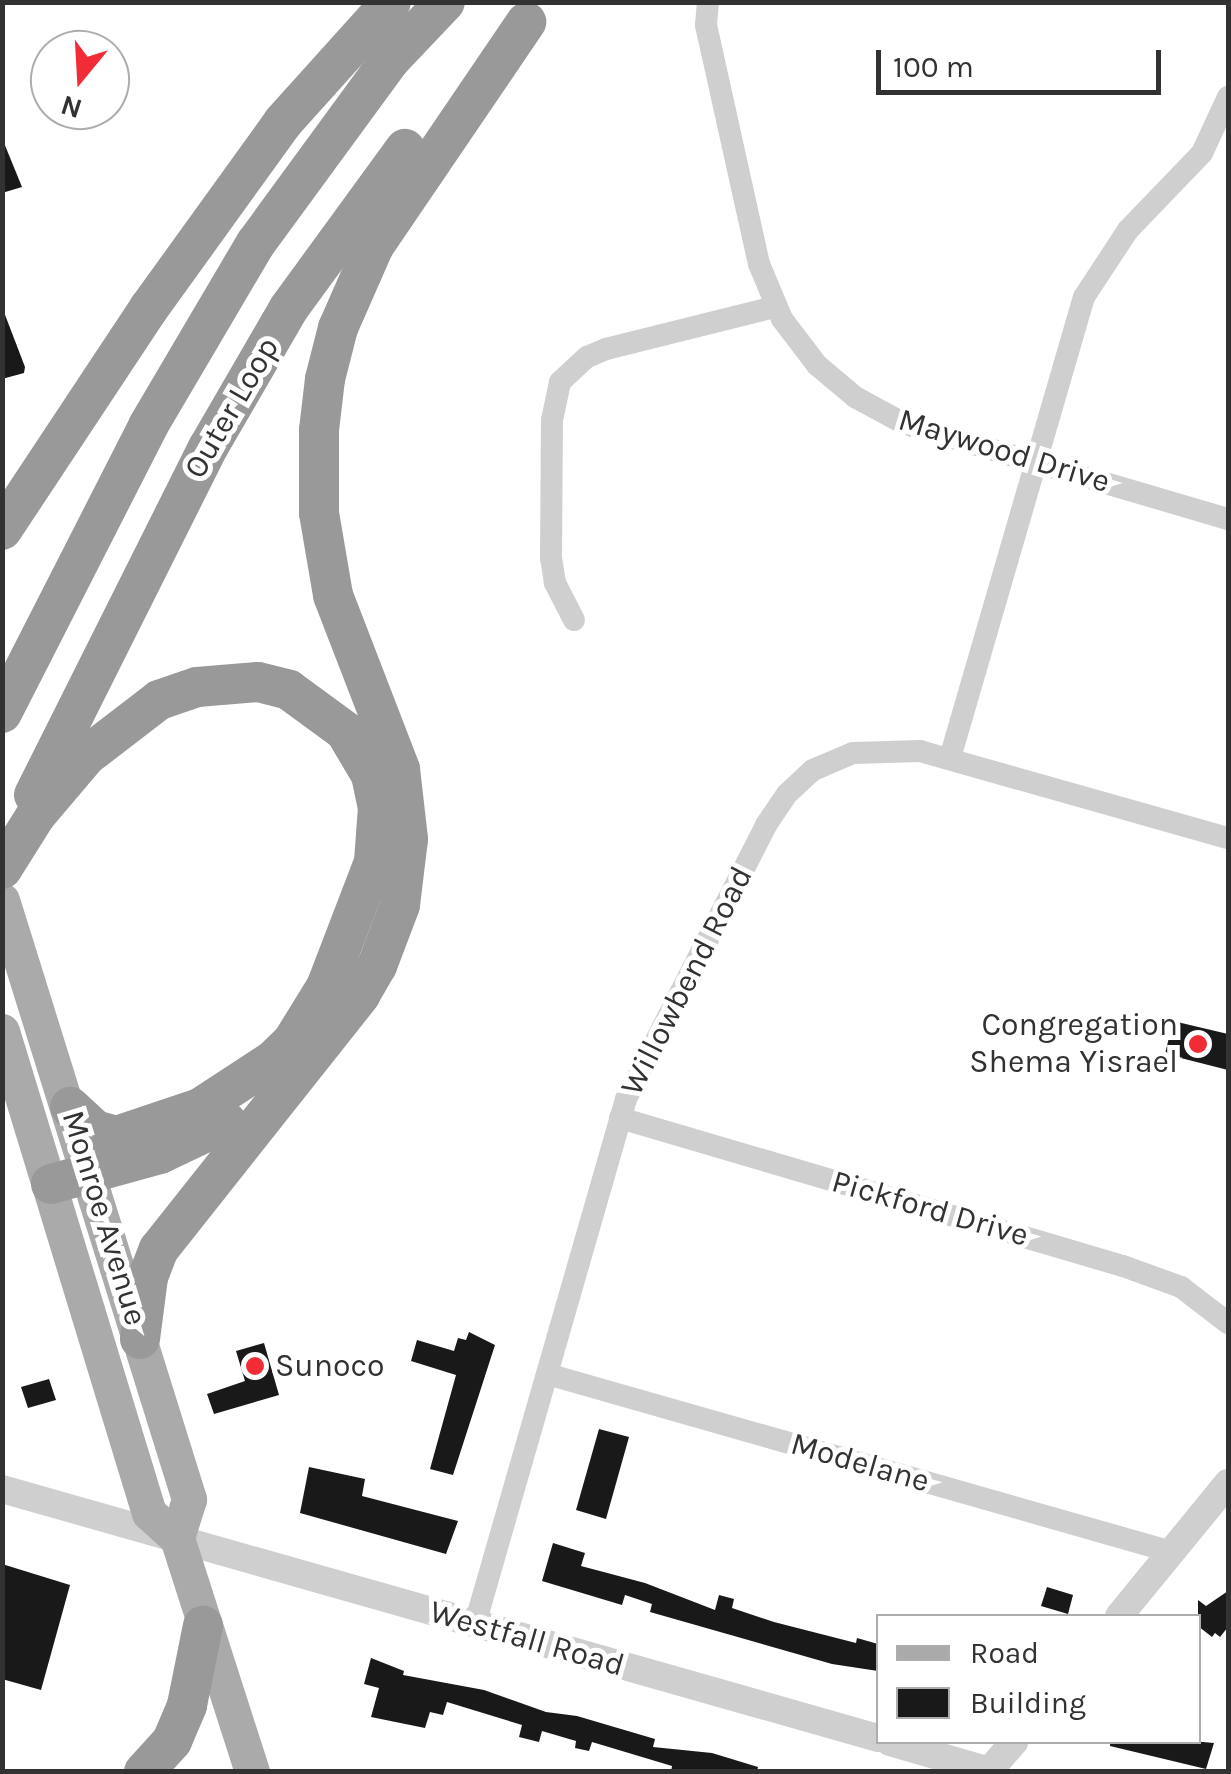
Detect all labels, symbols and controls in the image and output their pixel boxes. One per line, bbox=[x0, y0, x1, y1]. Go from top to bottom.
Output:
north arrow bbox=[30, 30, 130, 130]
scale bar bbox=[881, 30, 1166, 92]
text: 100 m bbox=[893, 49, 974, 85]
text: N bbox=[57, 88, 86, 126]
street label: Outer Loop bbox=[176, 331, 288, 485]
street label: Maywood Drive bbox=[894, 401, 1114, 501]
street label: Willowbend Road bbox=[613, 860, 761, 1102]
place label: Congregation Shema Yisrael bbox=[969, 1007, 1178, 1082]
marker: Congregation Shema Yisrael bbox=[1187, 1033, 1209, 1055]
street label: Monroe Avenue bbox=[53, 1106, 155, 1330]
street label: Pickford Drive bbox=[827, 1163, 1033, 1255]
place label: Sunoco bbox=[275, 1347, 385, 1385]
marker: Sunoco bbox=[244, 1355, 266, 1377]
street label: Modelane bbox=[786, 1425, 934, 1501]
street label: Westfall Road bbox=[425, 1593, 629, 1685]
legend bbox=[876, 1614, 1201, 1744]
text: Road bbox=[970, 1635, 1039, 1671]
text: Building bbox=[970, 1685, 1086, 1721]

